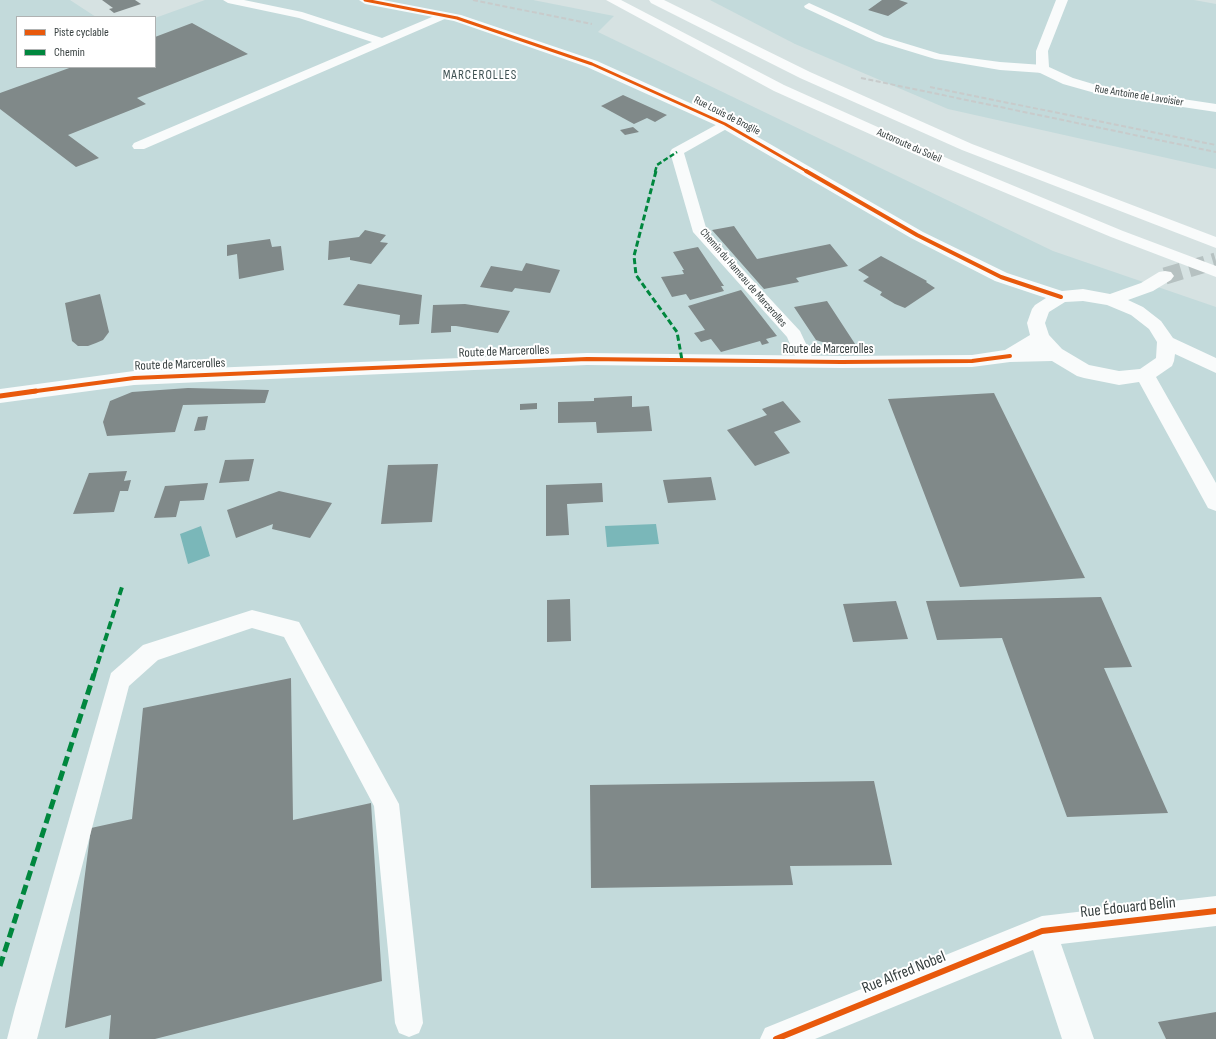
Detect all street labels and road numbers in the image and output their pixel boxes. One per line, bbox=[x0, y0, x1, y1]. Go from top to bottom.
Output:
street label: Rue Antoine de Lavoisier bbox=[1094, 82, 1184, 110]
street label: Rue Louis de Broglie bbox=[691, 94, 763, 138]
street label: Autoroute du Soleil bbox=[875, 126, 943, 166]
street label: Chemin du Hameau de Marcerolles bbox=[697, 226, 789, 330]
street label: Route de Marcerolles bbox=[783, 342, 873, 358]
street label: Route de Marcerolles bbox=[458, 343, 550, 361]
street label: Route de Marcerolles bbox=[134, 356, 226, 374]
street label: Rue Édouard Belin bbox=[1079, 893, 1177, 923]
street label: Rue Alfred Nobel bbox=[859, 948, 949, 998]

